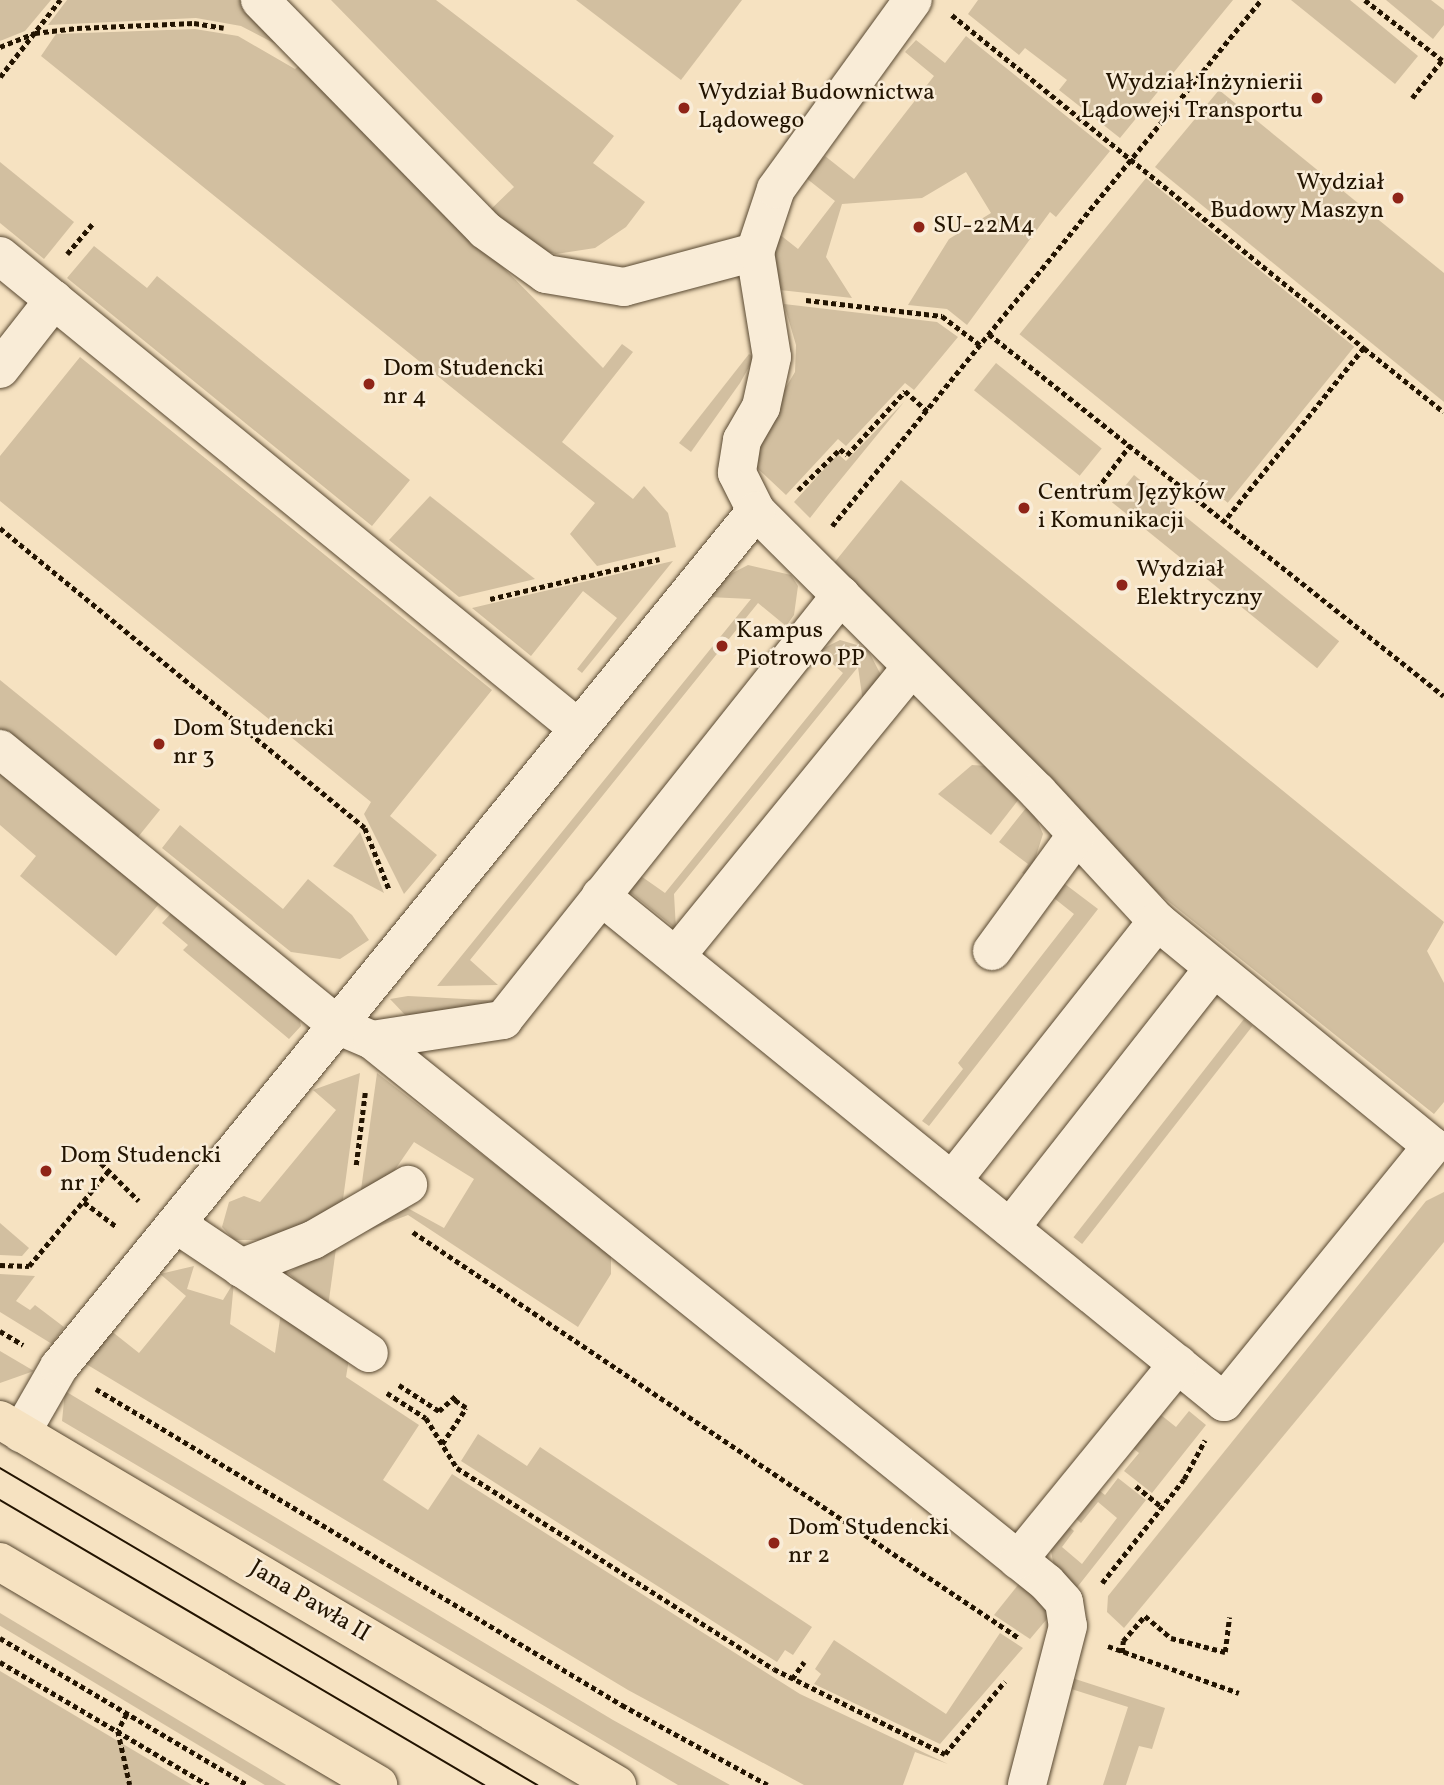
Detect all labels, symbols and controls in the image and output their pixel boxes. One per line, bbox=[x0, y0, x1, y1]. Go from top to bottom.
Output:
place label: Wydział Inżynierii Lądowej i Transportu bbox=[1080, 70, 1303, 126]
place label: Wydział Budownictwa Lądowego bbox=[698, 80, 935, 136]
marker: Wydział Inżynierii Lądowej i Transportu bbox=[1309, 90, 1325, 106]
marker: Wydział Budownictwa Lądowego bbox=[676, 100, 692, 116]
place label: Wydział Budowy Maszyn bbox=[1209, 170, 1384, 226]
marker: Wydział Budowy Maszyn bbox=[1390, 190, 1406, 206]
place label: SU-22M4 bbox=[933, 213, 1035, 241]
marker: SU-22M4 bbox=[911, 219, 927, 235]
place label: Dom Studencki nr 4 bbox=[383, 356, 544, 412]
marker: Dom Studencki nr 4 bbox=[361, 376, 377, 392]
place label: Centrum Języków i Komunikacji bbox=[1038, 480, 1226, 536]
marker: Centrum Języków i Komunikacji bbox=[1016, 500, 1032, 516]
place label: Wydział Elektryczny bbox=[1136, 557, 1262, 613]
marker: Wydział Elektryczny bbox=[1114, 577, 1130, 593]
place label: Kampus Piotrowo PP bbox=[736, 618, 865, 674]
marker: Kampus Piotrowo PP bbox=[714, 638, 730, 654]
place label: Dom Studencki nr 3 bbox=[173, 716, 334, 772]
marker: Dom Studencki nr 3 bbox=[151, 736, 167, 752]
place label: Dom Studencki nr 1 bbox=[60, 1143, 221, 1199]
marker: Dom Studencki nr 1 bbox=[38, 1163, 54, 1179]
place label: Dom Studencki nr 2 bbox=[788, 1515, 949, 1571]
marker: Dom Studencki nr 2 bbox=[766, 1535, 782, 1551]
street label: Jana Pawła II bbox=[243, 1555, 375, 1649]

